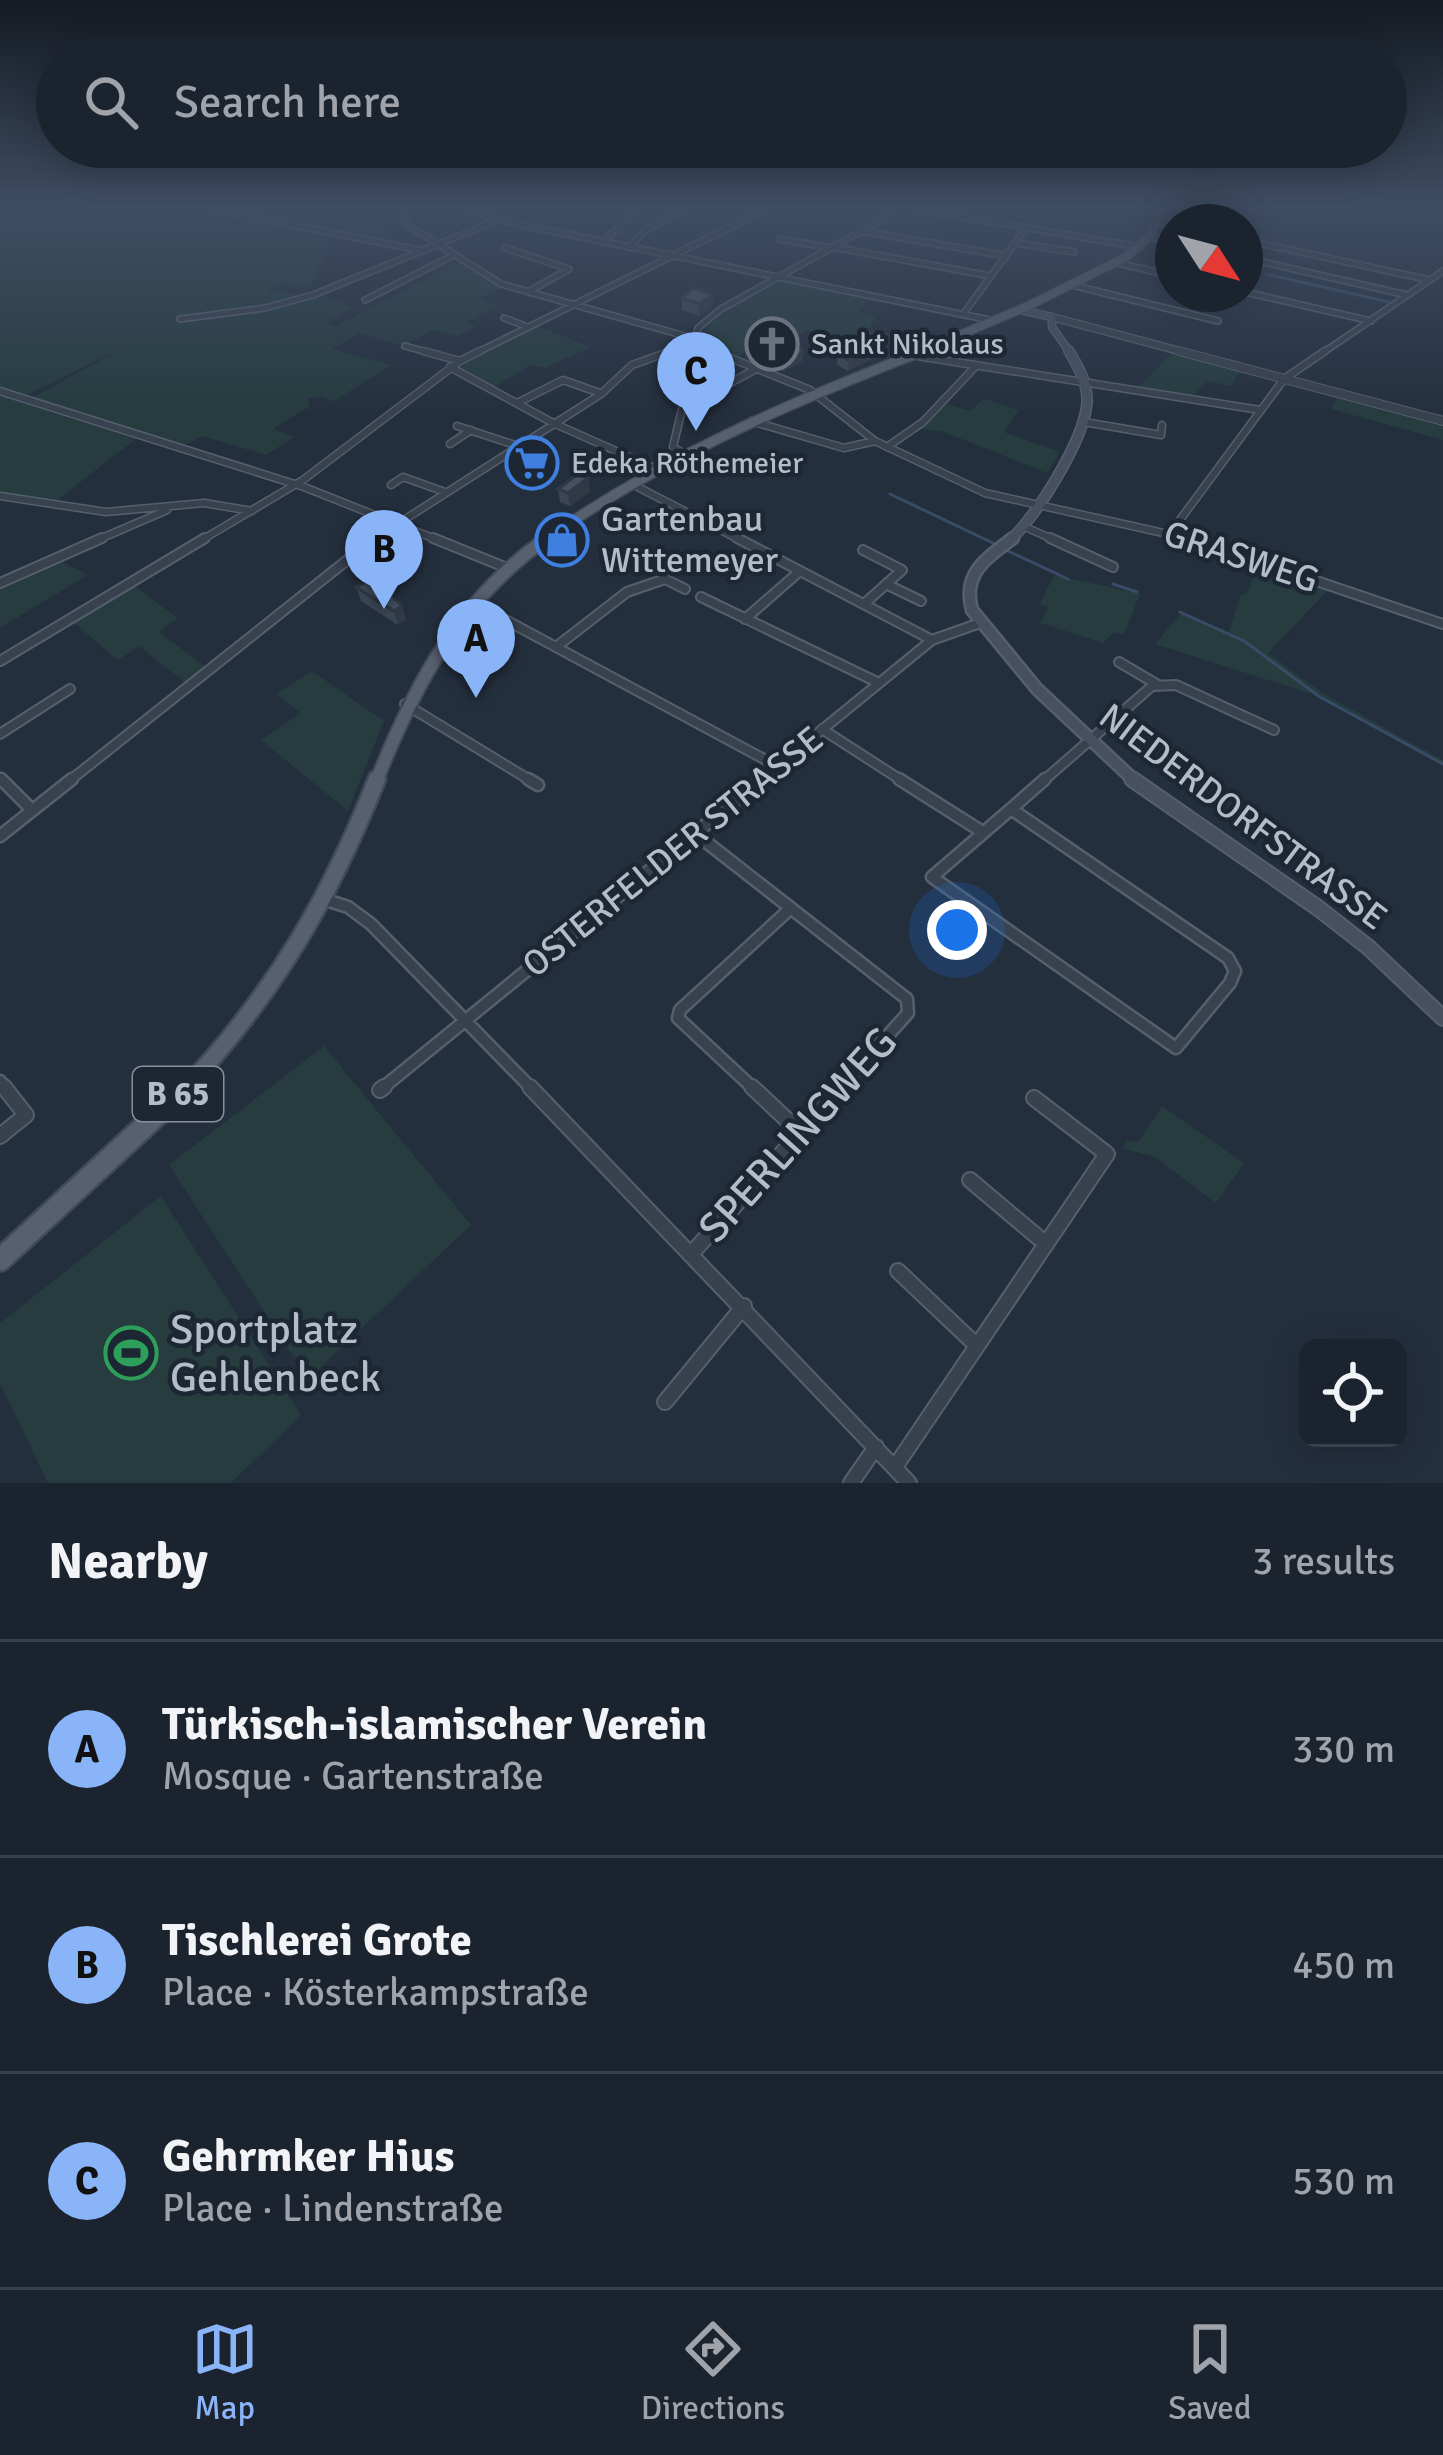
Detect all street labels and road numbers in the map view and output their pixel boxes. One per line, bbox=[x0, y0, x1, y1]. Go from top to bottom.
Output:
street label: GRASWEG bbox=[1158, 511, 1324, 603]
street label: NIEDERDORFSTRASSE bbox=[1090, 694, 1396, 940]
street label: OSTERFELDER STRASSE bbox=[514, 717, 832, 987]
street label: SPERLINGWEG bbox=[688, 1017, 908, 1253]
road number: B 65 bbox=[133, 1067, 223, 1121]

